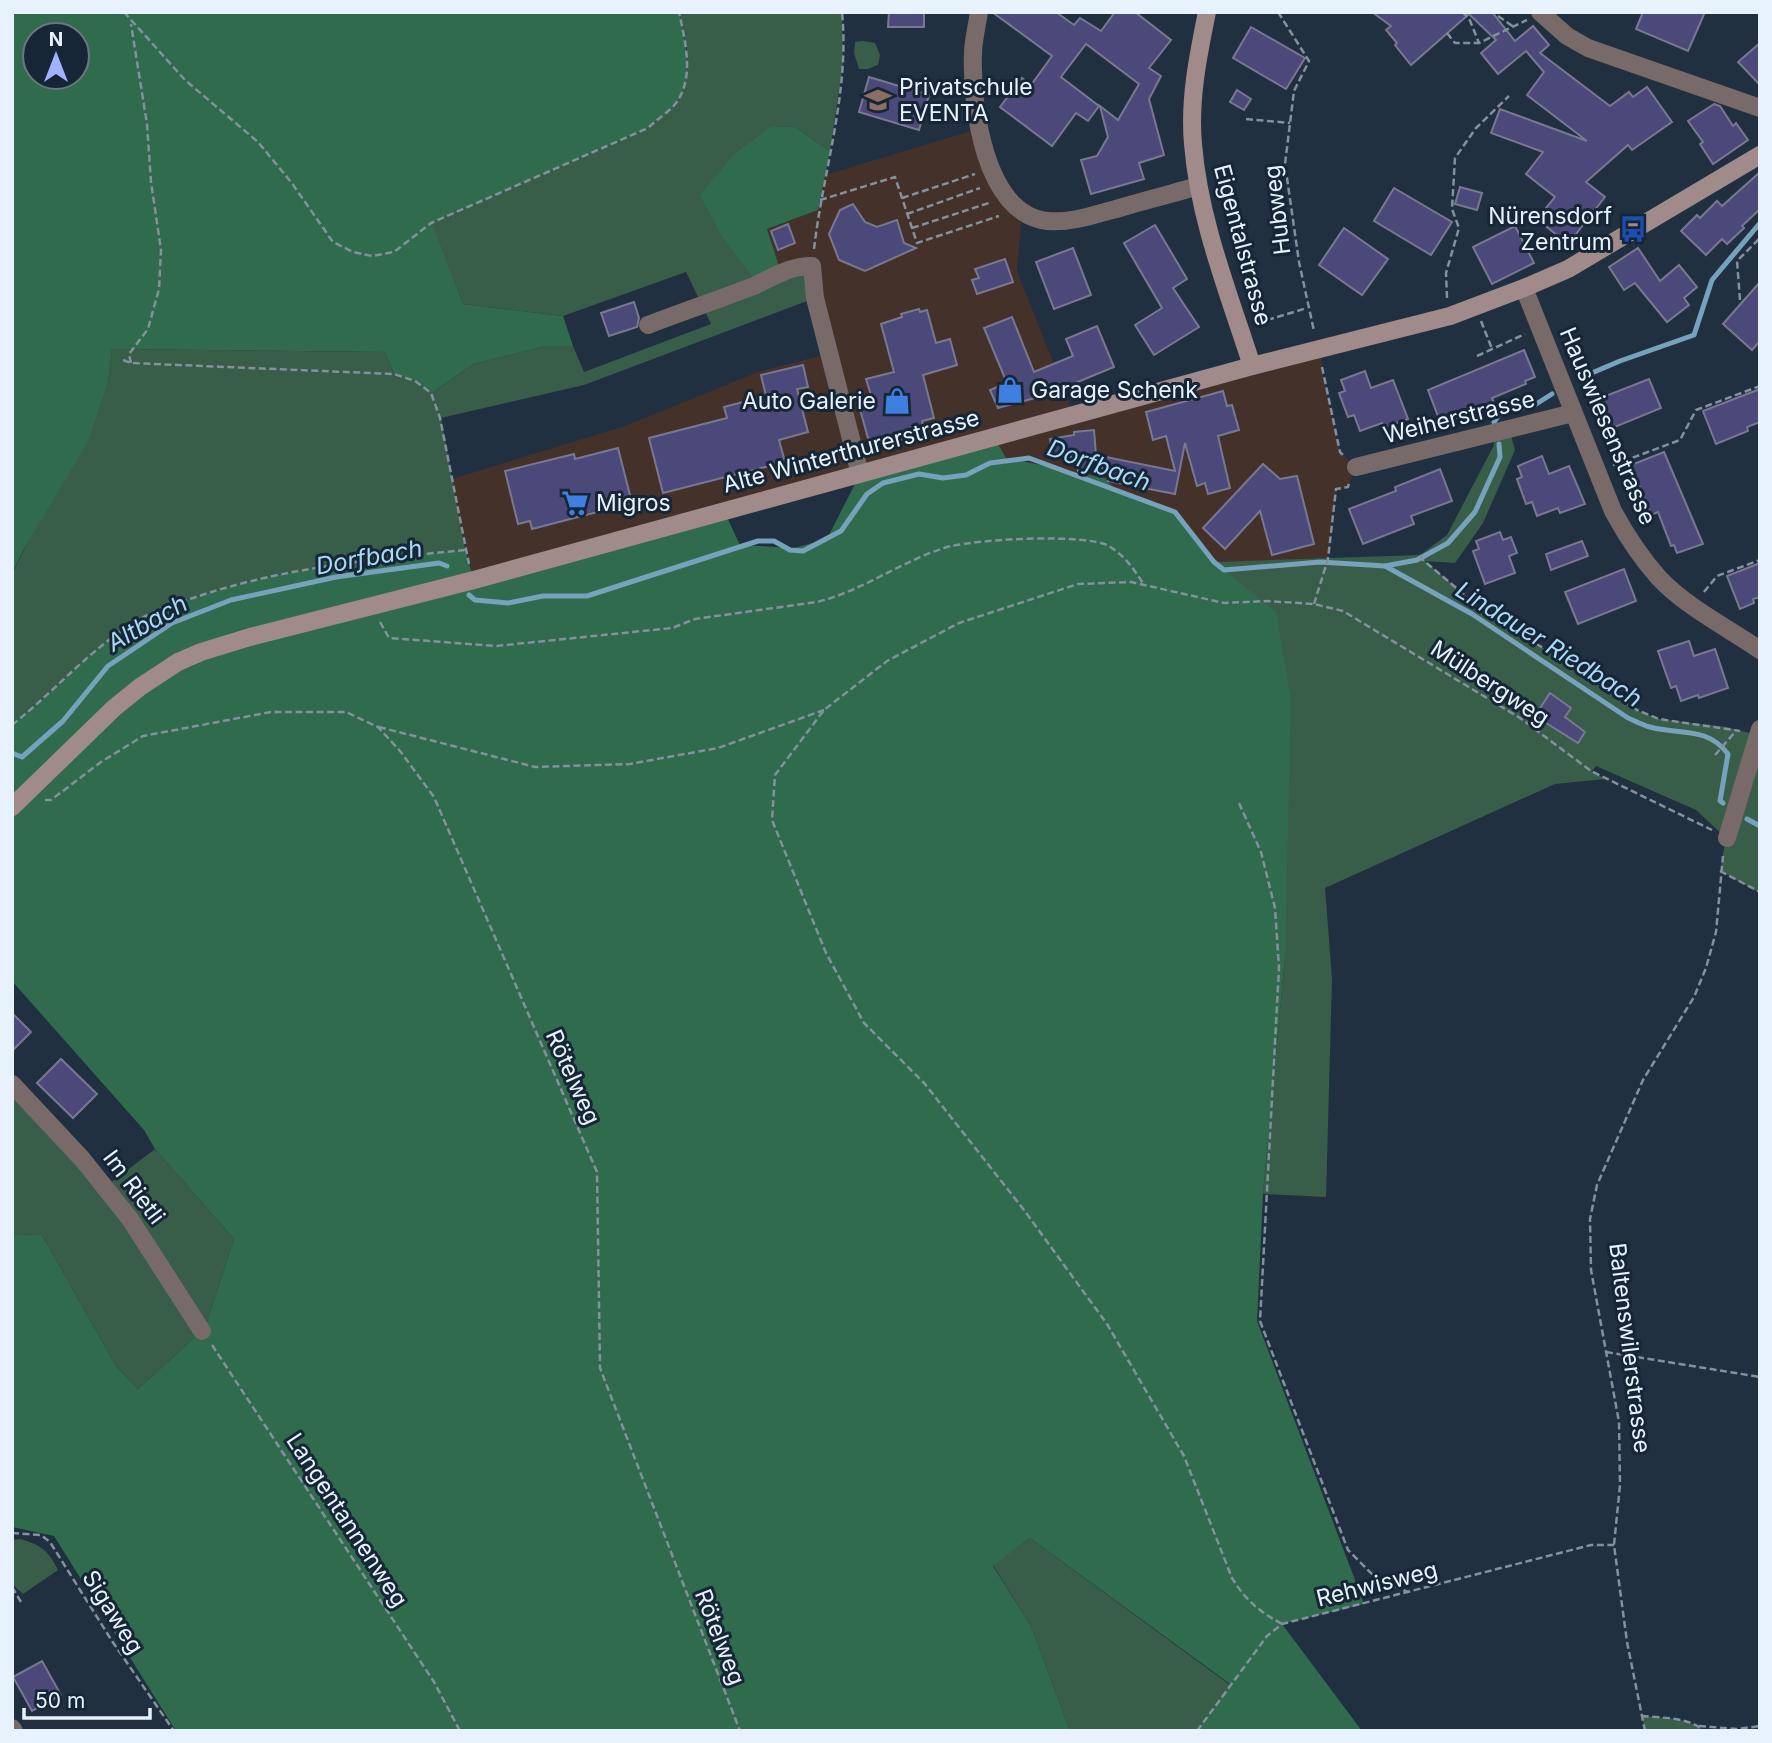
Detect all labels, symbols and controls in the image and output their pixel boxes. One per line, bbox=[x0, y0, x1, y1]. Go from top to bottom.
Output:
north arrow bbox=[21, 21, 91, 91]
text: N bbox=[49, 28, 63, 51]
place label: Privatschule EVENTA bbox=[899, 73, 1033, 127]
school or university icon: Privatschule EVENTA bbox=[863, 85, 893, 115]
street label: Eigentalstrasse bbox=[1208, 161, 1278, 329]
street label: Hubweg bbox=[1258, 163, 1296, 257]
place label: Nürensdorf Zentrum bbox=[1488, 202, 1612, 256]
bus stop icon: Nürensdorf Zentrum bbox=[1618, 214, 1648, 244]
street label: Hauswiesenstrasse bbox=[1554, 323, 1662, 529]
shop icon: Garage Schenk bbox=[995, 375, 1025, 405]
place label: Garage Schenk bbox=[1031, 376, 1198, 404]
street label: Weiherstrasse bbox=[1380, 385, 1538, 449]
shop icon: Auto Galerie bbox=[882, 386, 912, 416]
place label: Auto Galerie bbox=[742, 387, 876, 415]
street label: Alte Winterthurerstrasse bbox=[720, 403, 982, 499]
water label: Dorfbach bbox=[1044, 433, 1154, 497]
supermarket icon: Migros bbox=[560, 488, 590, 518]
place label: Migros bbox=[596, 489, 671, 517]
water label: Dorfbach bbox=[314, 533, 424, 581]
water label: Lindauer Riedbach bbox=[1451, 575, 1647, 713]
water label: Altbach bbox=[101, 588, 192, 658]
street label: Mülbergweg bbox=[1425, 634, 1555, 732]
street label: Rötelweg bbox=[540, 1025, 606, 1129]
street label: Im Rietli bbox=[97, 1145, 171, 1229]
street label: Baltenswilerstrasse bbox=[1603, 1241, 1657, 1455]
street label: Langentannenweg bbox=[280, 1428, 414, 1612]
street label: Rehwisweg bbox=[1313, 1555, 1441, 1613]
street label: Sigaweg bbox=[76, 1565, 150, 1659]
street label: Rötelweg bbox=[689, 1585, 751, 1689]
scale bar bbox=[24, 1676, 150, 1720]
text: 50 m bbox=[35, 1688, 85, 1713]

